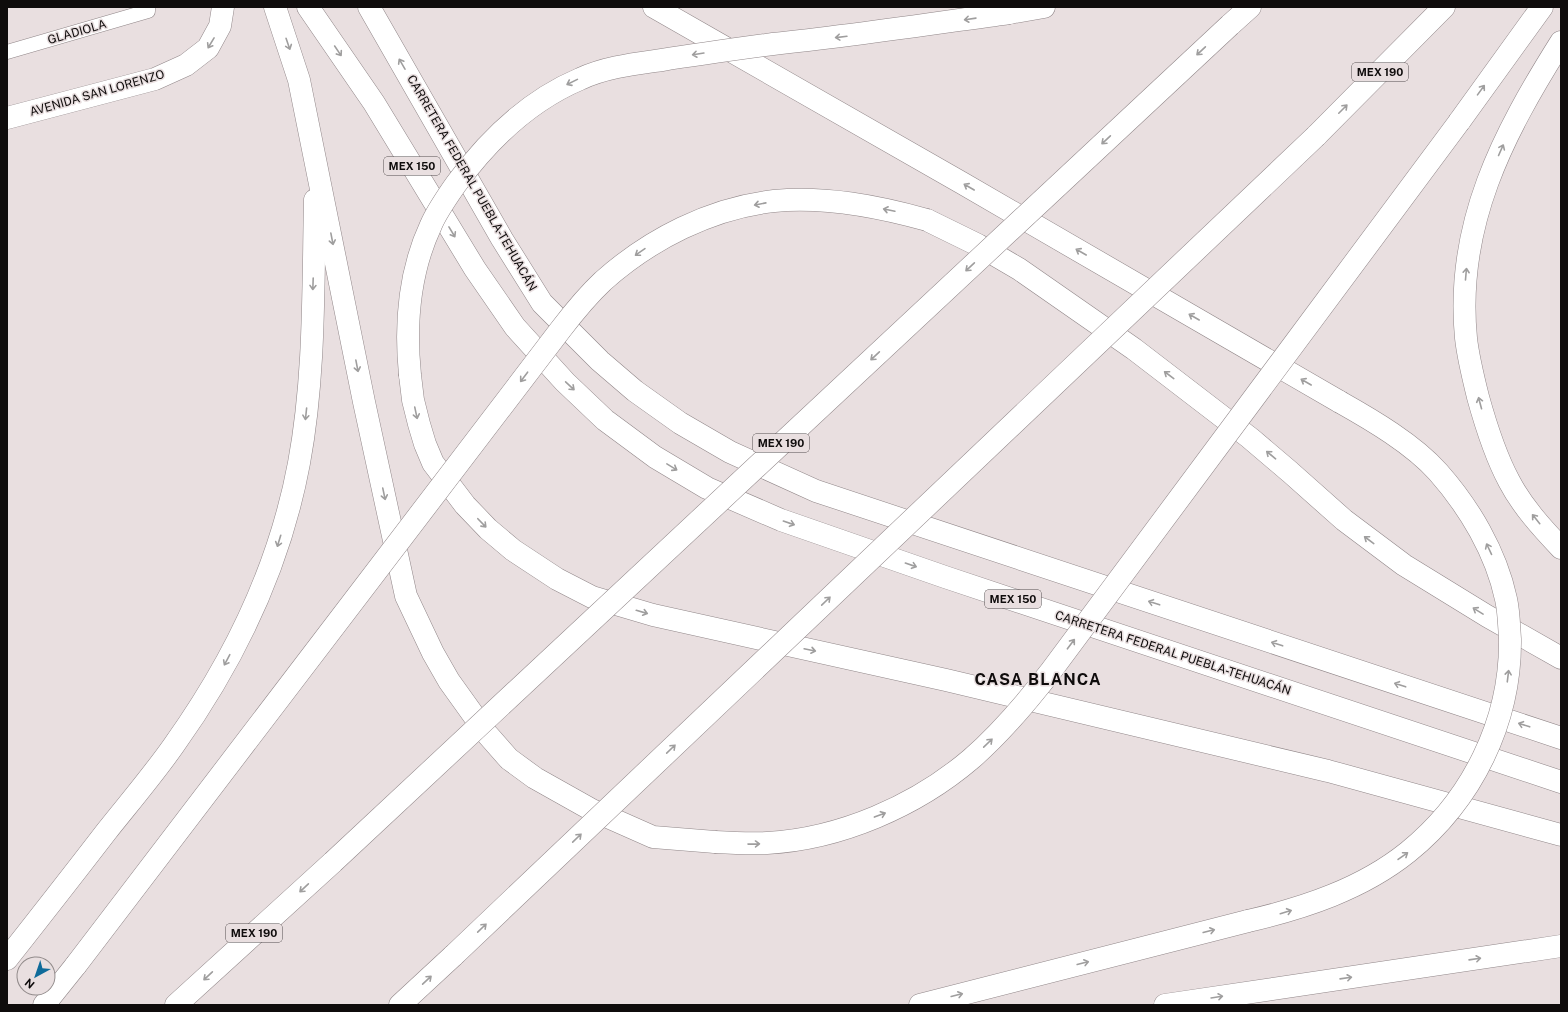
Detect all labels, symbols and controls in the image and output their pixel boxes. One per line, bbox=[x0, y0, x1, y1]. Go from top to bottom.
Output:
one-way arrow bbox=[964, 15, 977, 23]
street label: GLADIOLA bbox=[46, 17, 109, 47]
one-way arrow bbox=[835, 33, 848, 41]
one-way arrow bbox=[206, 37, 214, 49]
one-way arrow bbox=[284, 38, 292, 50]
one-way arrow bbox=[334, 45, 342, 56]
one-way arrow bbox=[1196, 47, 1206, 56]
one-way arrow bbox=[692, 50, 705, 58]
one-way arrow bbox=[397, 58, 405, 70]
road number: MEX 190 bbox=[1352, 63, 1408, 81]
street label: AVENIDA SAN LORENZO bbox=[28, 67, 166, 119]
street label: CARRETERA FEDERAL PUEBLA-TEHUACÁN bbox=[404, 72, 540, 294]
one-way arrow bbox=[567, 79, 579, 86]
one-way arrow bbox=[1477, 85, 1486, 96]
one-way arrow bbox=[1338, 104, 1348, 114]
one-way arrow bbox=[1101, 135, 1111, 145]
one-way arrow bbox=[1498, 144, 1505, 156]
road number: MEX 150 bbox=[384, 157, 440, 175]
one-way arrow bbox=[963, 182, 975, 190]
one-way arrow bbox=[754, 200, 767, 208]
one-way arrow bbox=[883, 205, 896, 213]
one-way arrow bbox=[448, 226, 456, 237]
one-way arrow bbox=[328, 232, 336, 245]
one-way arrow bbox=[1075, 247, 1087, 255]
one-way arrow bbox=[635, 248, 646, 256]
one-way arrow bbox=[965, 262, 975, 272]
one-way arrow bbox=[1462, 268, 1470, 281]
one-way arrow bbox=[309, 277, 317, 290]
one-way arrow bbox=[1188, 313, 1200, 321]
one-way arrow bbox=[870, 351, 880, 360]
one-way arrow bbox=[353, 360, 361, 373]
one-way arrow bbox=[1164, 371, 1175, 379]
one-way arrow bbox=[519, 372, 528, 383]
one-way arrow bbox=[1300, 378, 1312, 386]
one-way arrow bbox=[565, 382, 575, 391]
one-way arrow bbox=[1476, 396, 1483, 409]
one-way arrow bbox=[303, 407, 310, 420]
one-way arrow bbox=[413, 407, 421, 420]
road number: MEX 190 bbox=[753, 434, 809, 452]
one-way arrow bbox=[1266, 451, 1276, 460]
one-way arrow bbox=[666, 463, 677, 471]
one-way arrow bbox=[380, 487, 388, 500]
one-way arrow bbox=[1531, 513, 1540, 524]
one-way arrow bbox=[477, 518, 487, 528]
one-way arrow bbox=[782, 520, 795, 527]
one-way arrow bbox=[274, 534, 282, 546]
one-way arrow bbox=[1364, 536, 1375, 544]
one-way arrow bbox=[1485, 544, 1492, 556]
one-way arrow bbox=[905, 562, 917, 570]
road number: MEX 150 bbox=[985, 590, 1041, 608]
one-way arrow bbox=[821, 597, 831, 606]
one-way arrow bbox=[1148, 599, 1160, 607]
one-way arrow bbox=[1473, 606, 1484, 615]
street label: CARRETERA FEDERAL PUEBLA-TEHUACÁN bbox=[1053, 608, 1293, 698]
one-way arrow bbox=[636, 609, 649, 616]
one-way arrow bbox=[1067, 639, 1075, 650]
one-way arrow bbox=[1271, 640, 1284, 647]
one-way arrow bbox=[803, 647, 816, 655]
one-way arrow bbox=[223, 654, 230, 666]
district label: CASA BLANCA bbox=[974, 670, 1102, 689]
one-way arrow bbox=[1504, 670, 1511, 683]
one-way arrow bbox=[1394, 681, 1407, 688]
one-way arrow bbox=[1518, 721, 1530, 729]
one-way arrow bbox=[983, 739, 993, 748]
one-way arrow bbox=[666, 744, 676, 754]
one-way arrow bbox=[874, 811, 887, 818]
one-way arrow bbox=[572, 834, 582, 843]
one-way arrow bbox=[747, 840, 760, 848]
one-way arrow bbox=[1397, 852, 1408, 860]
one-way arrow bbox=[299, 883, 309, 893]
one-way arrow bbox=[1279, 908, 1292, 915]
road number: MEX 190 bbox=[226, 924, 282, 942]
one-way arrow bbox=[477, 924, 487, 933]
one-way arrow bbox=[1203, 927, 1216, 934]
one-way arrow bbox=[1468, 955, 1481, 963]
north arrow bbox=[16, 956, 56, 996]
one-way arrow bbox=[1077, 959, 1090, 967]
one-way arrow bbox=[203, 971, 213, 981]
one-way arrow bbox=[1339, 974, 1352, 982]
one-way arrow bbox=[422, 975, 432, 985]
text: N bbox=[22, 976, 37, 991]
one-way arrow bbox=[951, 991, 964, 999]
one-way arrow bbox=[1210, 993, 1223, 1001]

